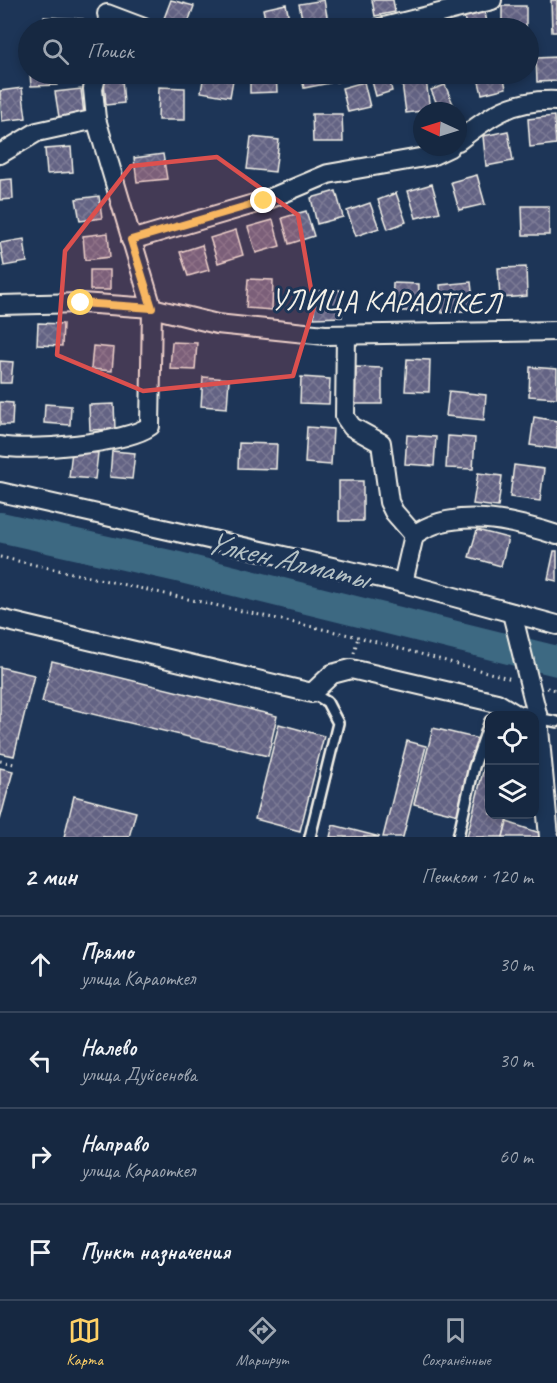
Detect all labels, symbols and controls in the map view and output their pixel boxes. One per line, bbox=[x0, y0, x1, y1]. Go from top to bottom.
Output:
search box bbox=[18, 18, 539, 84]
icon: search bbox=[39, 35, 72, 68]
text: Поиск bbox=[87, 37, 133, 65]
north arrow bbox=[413, 102, 467, 156]
route end bbox=[250, 187, 276, 213]
street label: УЛИЦА КАРАОТКЕЛ bbox=[270, 280, 505, 322]
route start bbox=[67, 289, 93, 315]
water label: Үлкен Алматы bbox=[202, 521, 376, 599]
map controls bbox=[485, 711, 539, 819]
button: locate bbox=[485, 711, 539, 765]
button: layers bbox=[485, 765, 539, 819]
text: 2 мин bbox=[24, 860, 77, 893]
text: Пешком · 120 m bbox=[421, 864, 533, 889]
text: Прямо bbox=[81, 938, 133, 966]
icon: ahead bbox=[24, 948, 57, 981]
text: 30 m bbox=[499, 952, 533, 977]
text: улица Караоткел bbox=[81, 966, 195, 991]
text: Налево bbox=[81, 1034, 137, 1062]
icon: left bbox=[24, 1044, 57, 1077]
text: 30 m bbox=[499, 1048, 533, 1073]
text: улица Дуйсенова bbox=[81, 1062, 197, 1087]
text: Направо bbox=[81, 1130, 148, 1158]
icon: right bbox=[24, 1140, 57, 1173]
text: 60 m bbox=[499, 1144, 533, 1169]
text: улица Караоткел bbox=[81, 1158, 195, 1183]
icon: arrive bbox=[24, 1236, 57, 1269]
text: Пункт назначения bbox=[81, 1238, 230, 1266]
tab: Карта bbox=[66, 1314, 103, 1370]
tab: Маршрут bbox=[236, 1314, 288, 1370]
tab: Сохранённые bbox=[421, 1314, 491, 1370]

